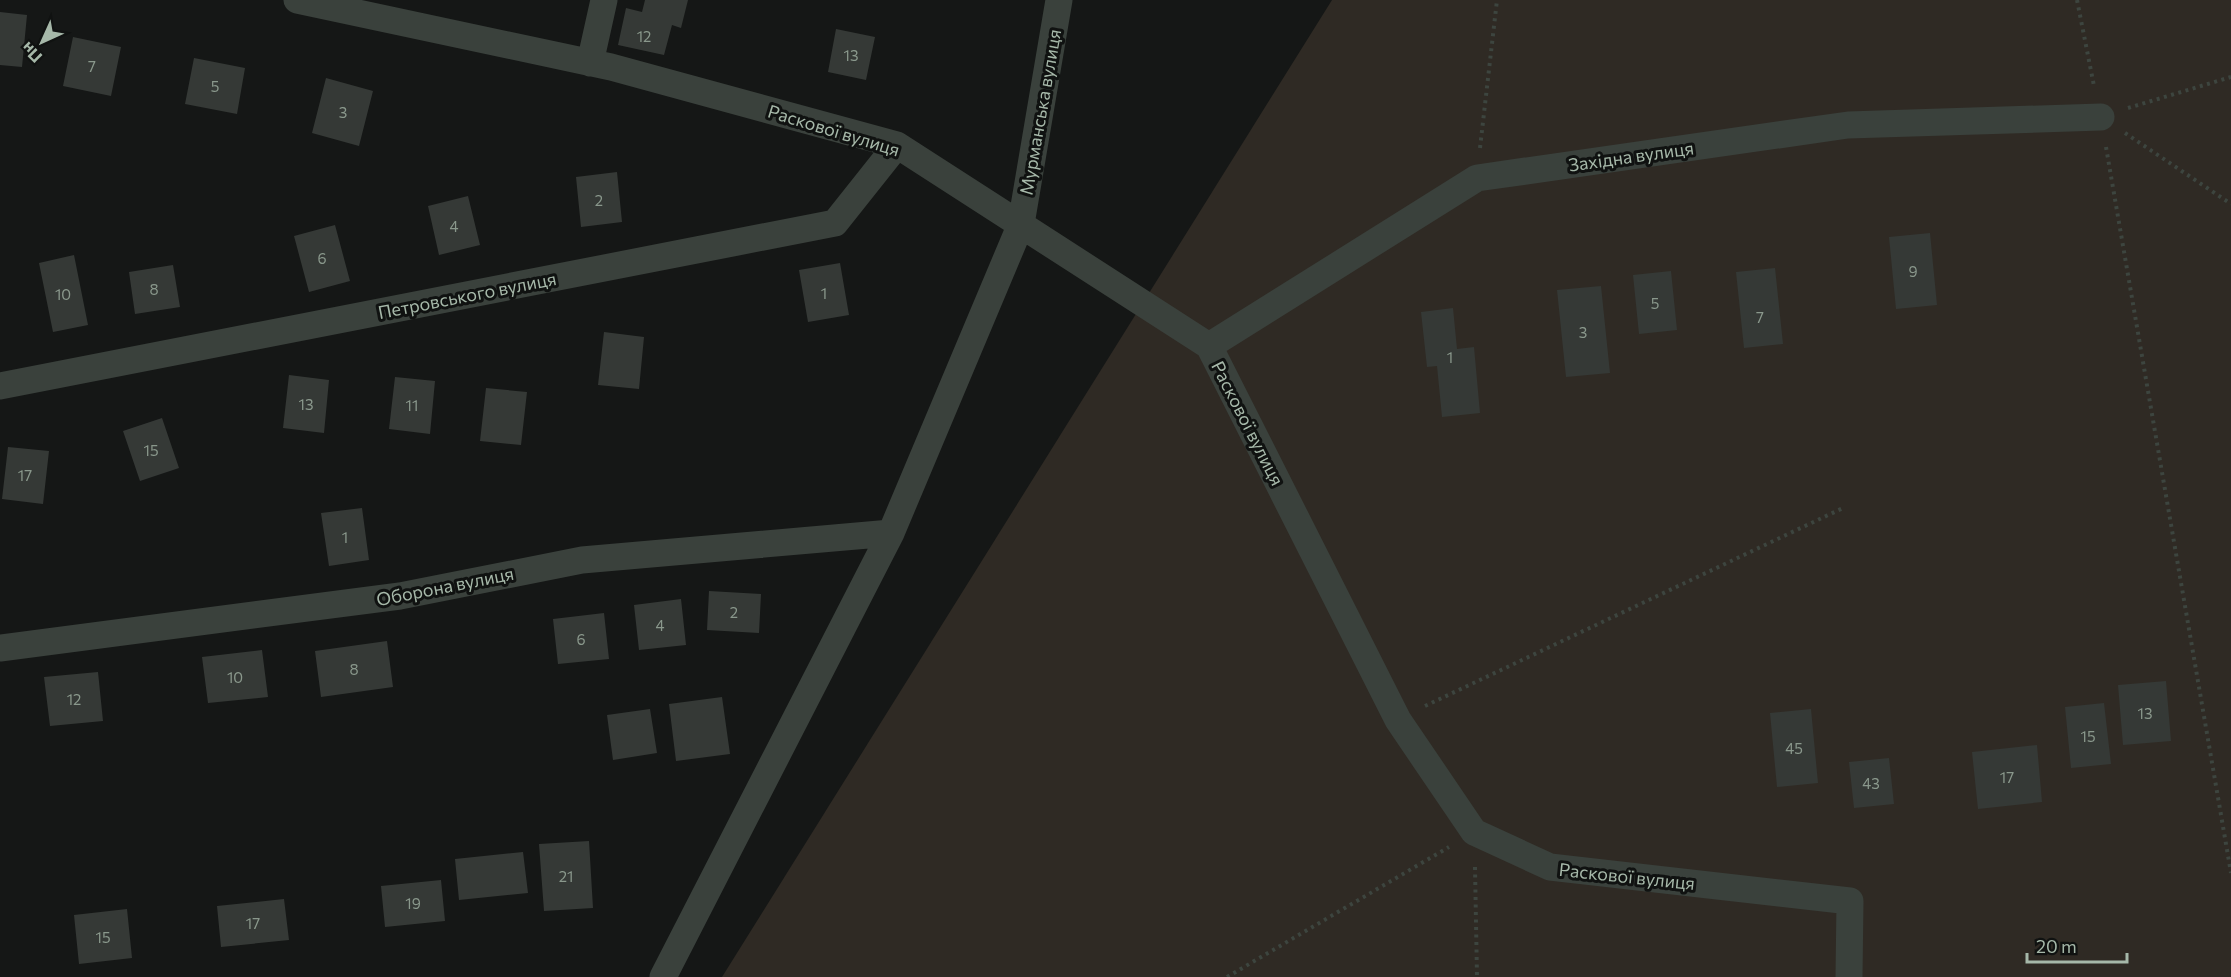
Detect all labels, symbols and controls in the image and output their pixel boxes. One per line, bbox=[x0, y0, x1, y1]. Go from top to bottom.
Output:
north arrow bbox=[12, 12, 72, 72]
house number: 12 bbox=[637, 27, 651, 45]
street label: Мурманська вулиця bbox=[1015, 27, 1065, 197]
text: Пн bbox=[17, 39, 45, 67]
house number: 13 bbox=[844, 46, 858, 64]
house number: 7 bbox=[88, 57, 96, 75]
house number: 5 bbox=[211, 77, 219, 95]
street label: Раскової вулиця bbox=[765, 99, 903, 161]
house number: 3 bbox=[339, 103, 347, 121]
street label: Західна вулиця bbox=[1567, 136, 1695, 176]
house number: 2 bbox=[595, 191, 603, 209]
house number: 4 bbox=[450, 217, 459, 235]
house number: 6 bbox=[317, 249, 327, 267]
house number: 9 bbox=[1908, 262, 1918, 280]
street label: Петровського вулиця bbox=[376, 267, 558, 323]
house number: 8 bbox=[149, 280, 159, 298]
house number: 1 bbox=[821, 284, 827, 302]
house number: 10 bbox=[55, 285, 71, 303]
house number: 5 bbox=[1651, 294, 1659, 312]
house number: 7 bbox=[1756, 308, 1764, 326]
house number: 3 bbox=[1579, 323, 1587, 341]
house number: 1 bbox=[1447, 348, 1453, 366]
street label: Раскової вулиця bbox=[1207, 357, 1289, 489]
house number: 13 bbox=[299, 395, 313, 413]
house number: 11 bbox=[406, 396, 418, 414]
house number: 15 bbox=[143, 441, 159, 459]
house number: 17 bbox=[18, 466, 32, 484]
house number: 1 bbox=[342, 528, 348, 546]
street label: Оборона вулиця bbox=[374, 562, 516, 610]
house number: 2 bbox=[730, 603, 738, 621]
house number: 4 bbox=[656, 616, 665, 634]
house number: 6 bbox=[576, 630, 586, 648]
house number: 8 bbox=[349, 660, 359, 678]
house number: 10 bbox=[227, 668, 243, 686]
house number: 12 bbox=[67, 690, 81, 708]
house number: 13 bbox=[2138, 704, 2152, 722]
house number: 15 bbox=[2080, 727, 2096, 745]
house number: 45 bbox=[1785, 739, 1803, 757]
house number: 17 bbox=[2000, 768, 2014, 786]
house number: 43 bbox=[1862, 774, 1880, 792]
street label: Раскової вулиця bbox=[1558, 858, 1696, 894]
house number: 21 bbox=[559, 867, 573, 885]
house number: 19 bbox=[405, 894, 421, 912]
house number: 17 bbox=[246, 914, 260, 932]
scale bar bbox=[2027, 926, 2128, 964]
house number: 15 bbox=[95, 928, 111, 946]
text: 20 m bbox=[2036, 935, 2077, 957]

